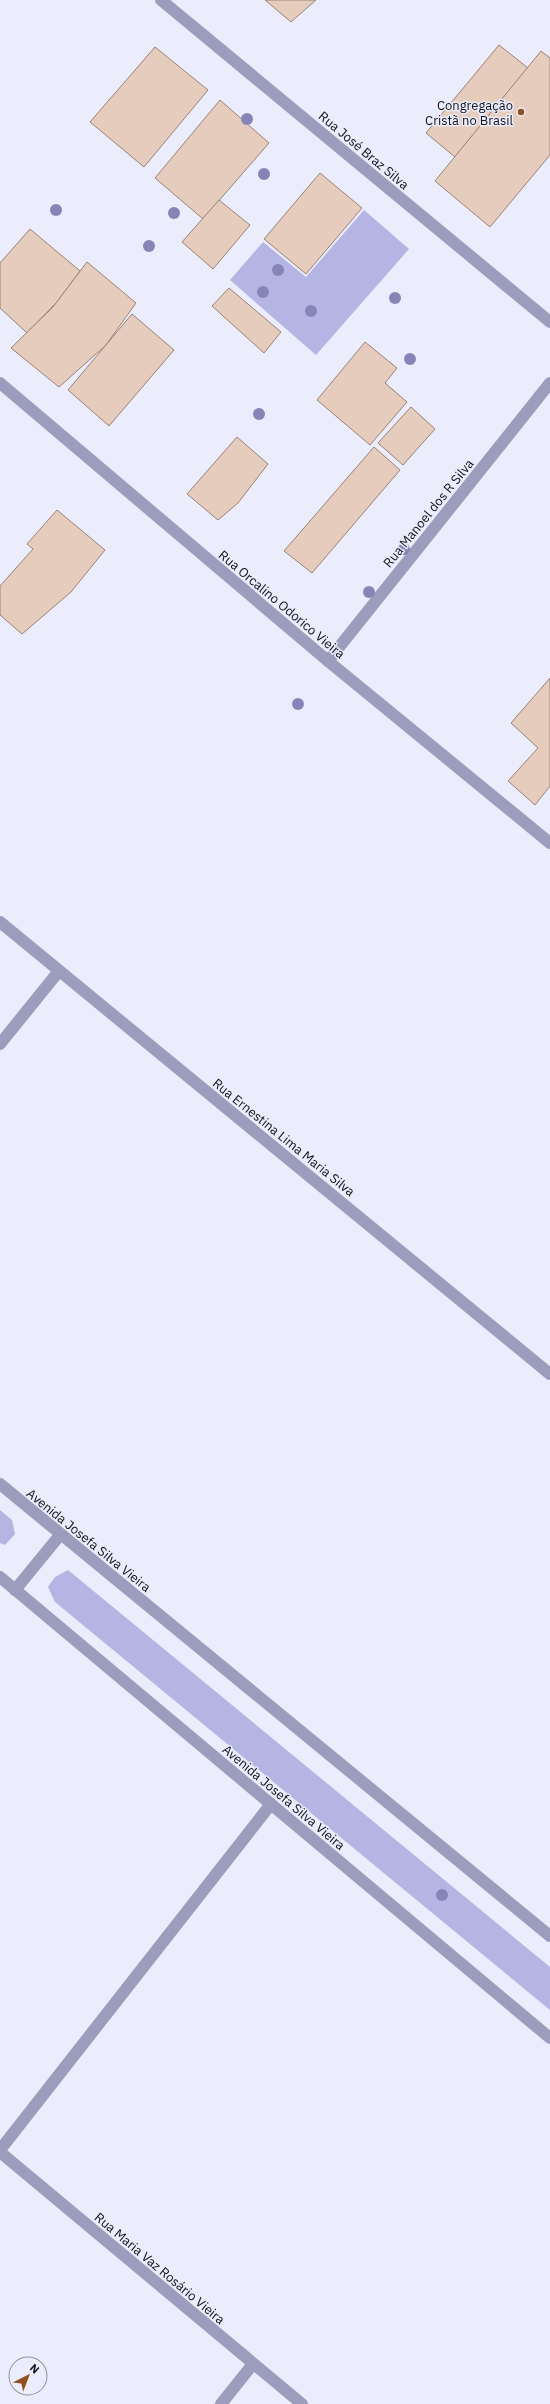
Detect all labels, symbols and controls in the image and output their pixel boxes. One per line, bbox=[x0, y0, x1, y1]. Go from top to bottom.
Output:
place label: Congregação Cristã no Brasil bbox=[425, 97, 513, 129]
marker: Congregação Cristã no Brasil bbox=[516, 107, 526, 117]
street label: Rua José Braz Silva bbox=[315, 108, 412, 193]
street label: Rua Manoel dos R Silva bbox=[379, 456, 477, 571]
street label: Rua Orcalino Odorico Vieira bbox=[215, 547, 348, 662]
street label: Rua Ernestina Lima Maria Silva bbox=[209, 1075, 358, 1200]
street label: Avenida Josefa Silva Vieira bbox=[23, 1485, 154, 1596]
street label: Avenida Josefa Silva Vieira bbox=[219, 1741, 349, 1854]
street label: Rua Maria Vaz Rosário Vieira bbox=[91, 2209, 228, 2328]
north arrow bbox=[8, 2356, 48, 2396]
text: N bbox=[27, 2361, 42, 2376]

